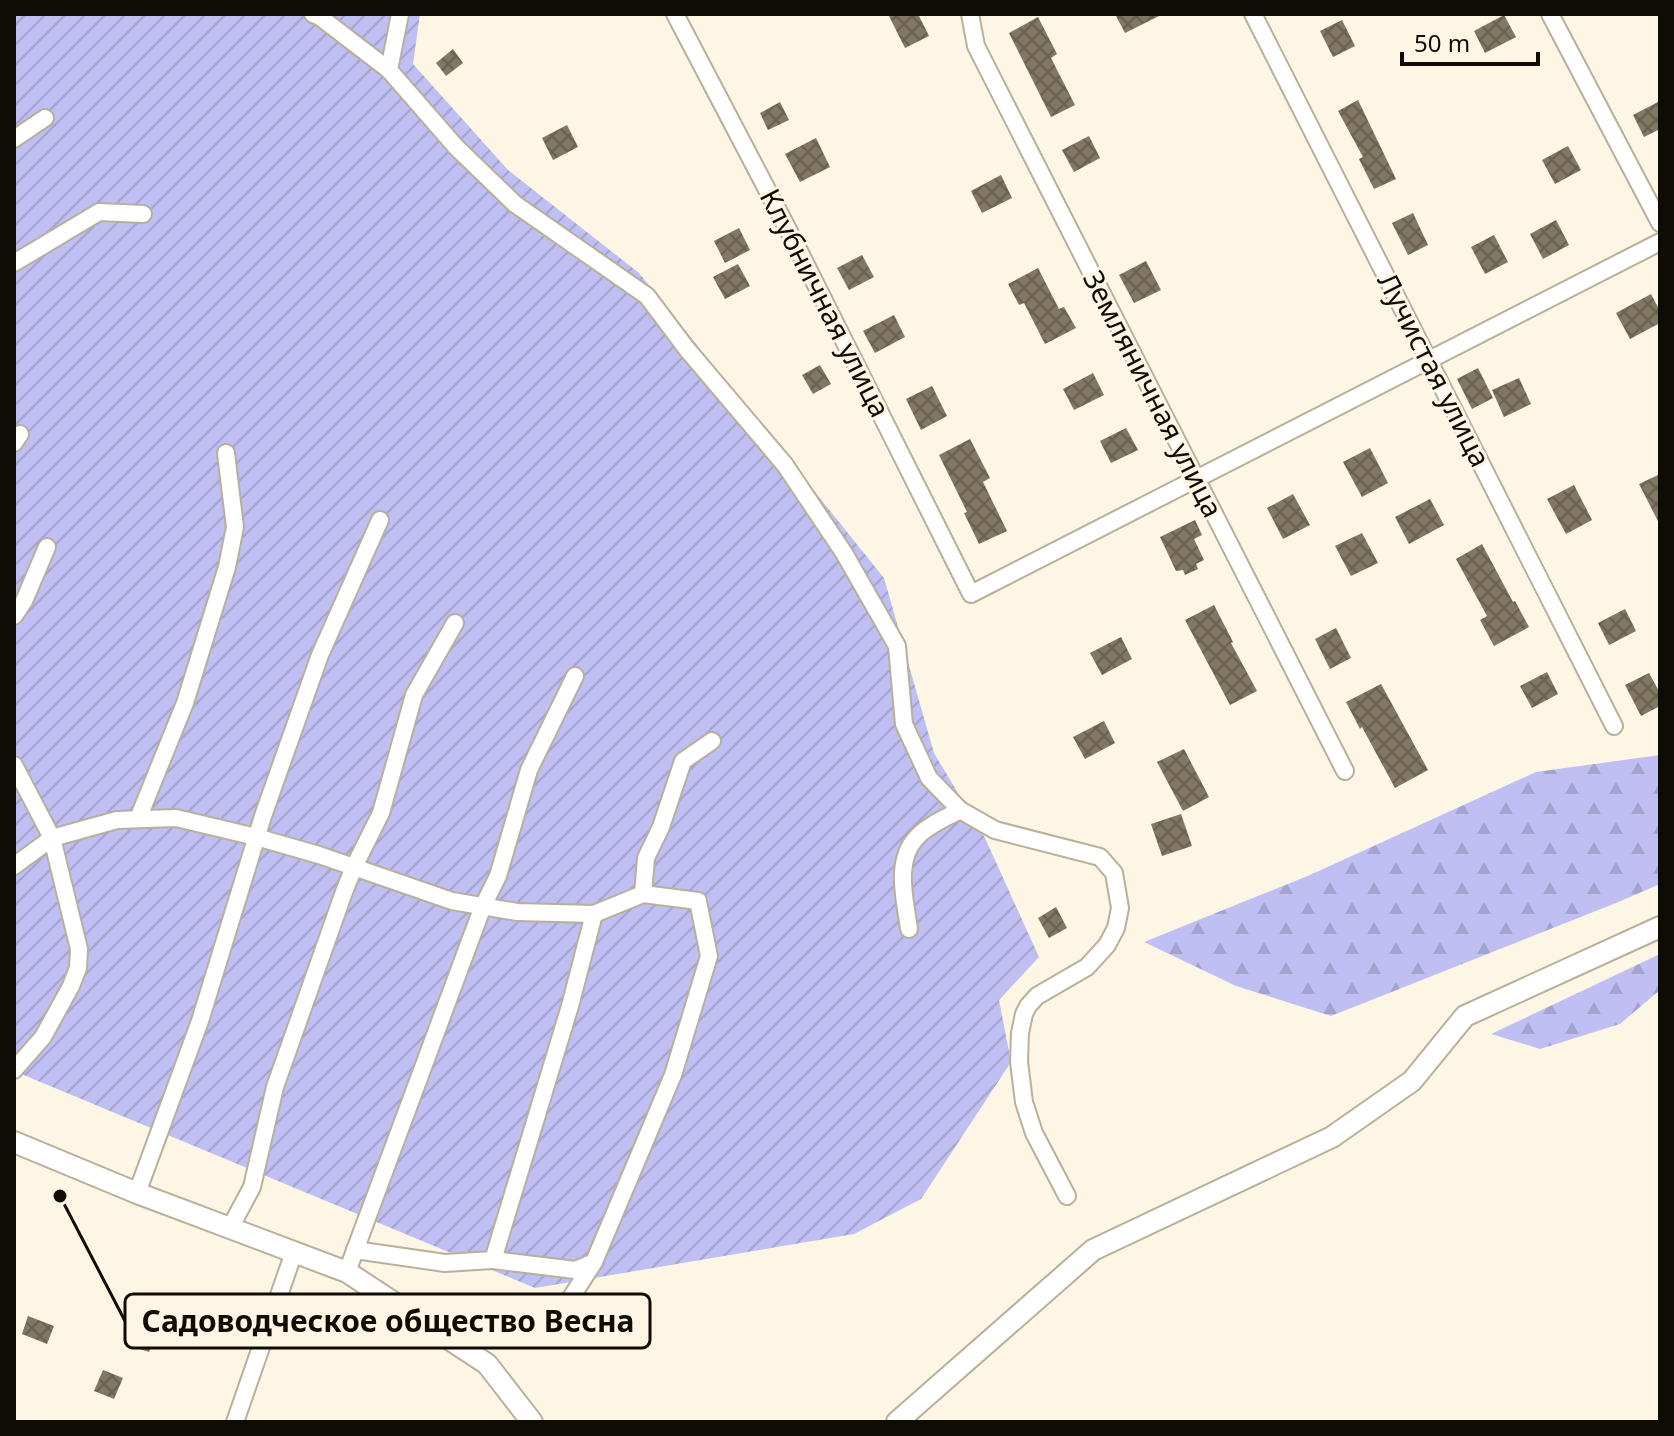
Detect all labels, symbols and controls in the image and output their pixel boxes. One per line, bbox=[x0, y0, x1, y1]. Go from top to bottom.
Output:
scale bar bbox=[1402, 16, 1538, 66]
text: 50 m bbox=[1414, 26, 1470, 59]
street label: Клубничная улица bbox=[752, 182, 900, 423]
street label: Земляничная улица bbox=[1075, 264, 1233, 524]
street label: Лучистая улица bbox=[1370, 266, 1500, 473]
callout: Садоводческое общество Весна bbox=[125, 1294, 650, 1348]
text: Садоводческое общество Весна bbox=[142, 1300, 634, 1341]

